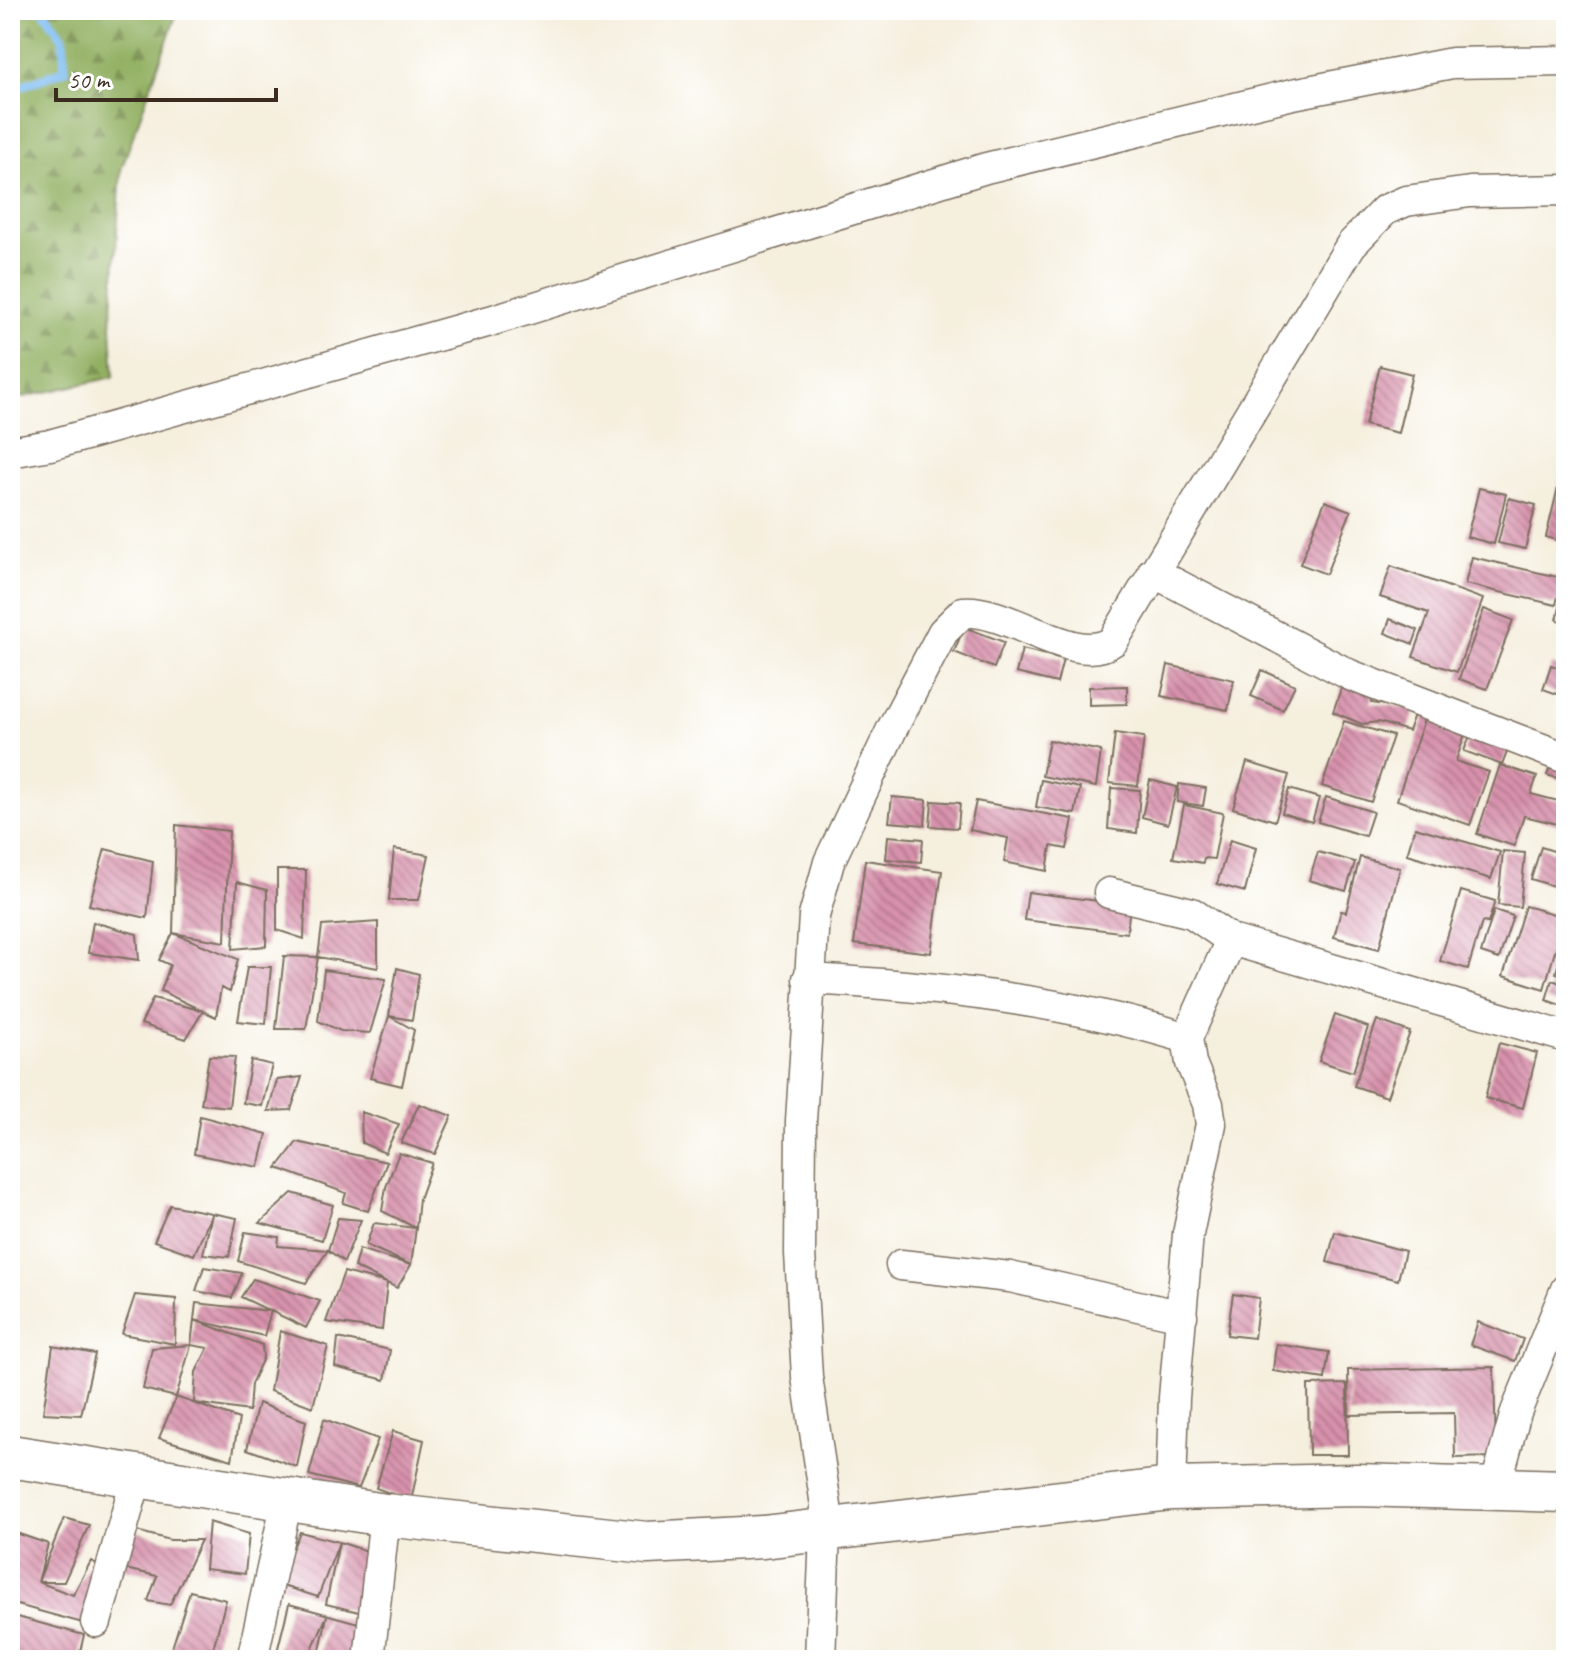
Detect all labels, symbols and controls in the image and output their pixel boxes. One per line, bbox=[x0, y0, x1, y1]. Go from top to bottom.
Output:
scale bar bbox=[56, 52, 276, 102]
text: 50 m bbox=[68, 65, 111, 95]

